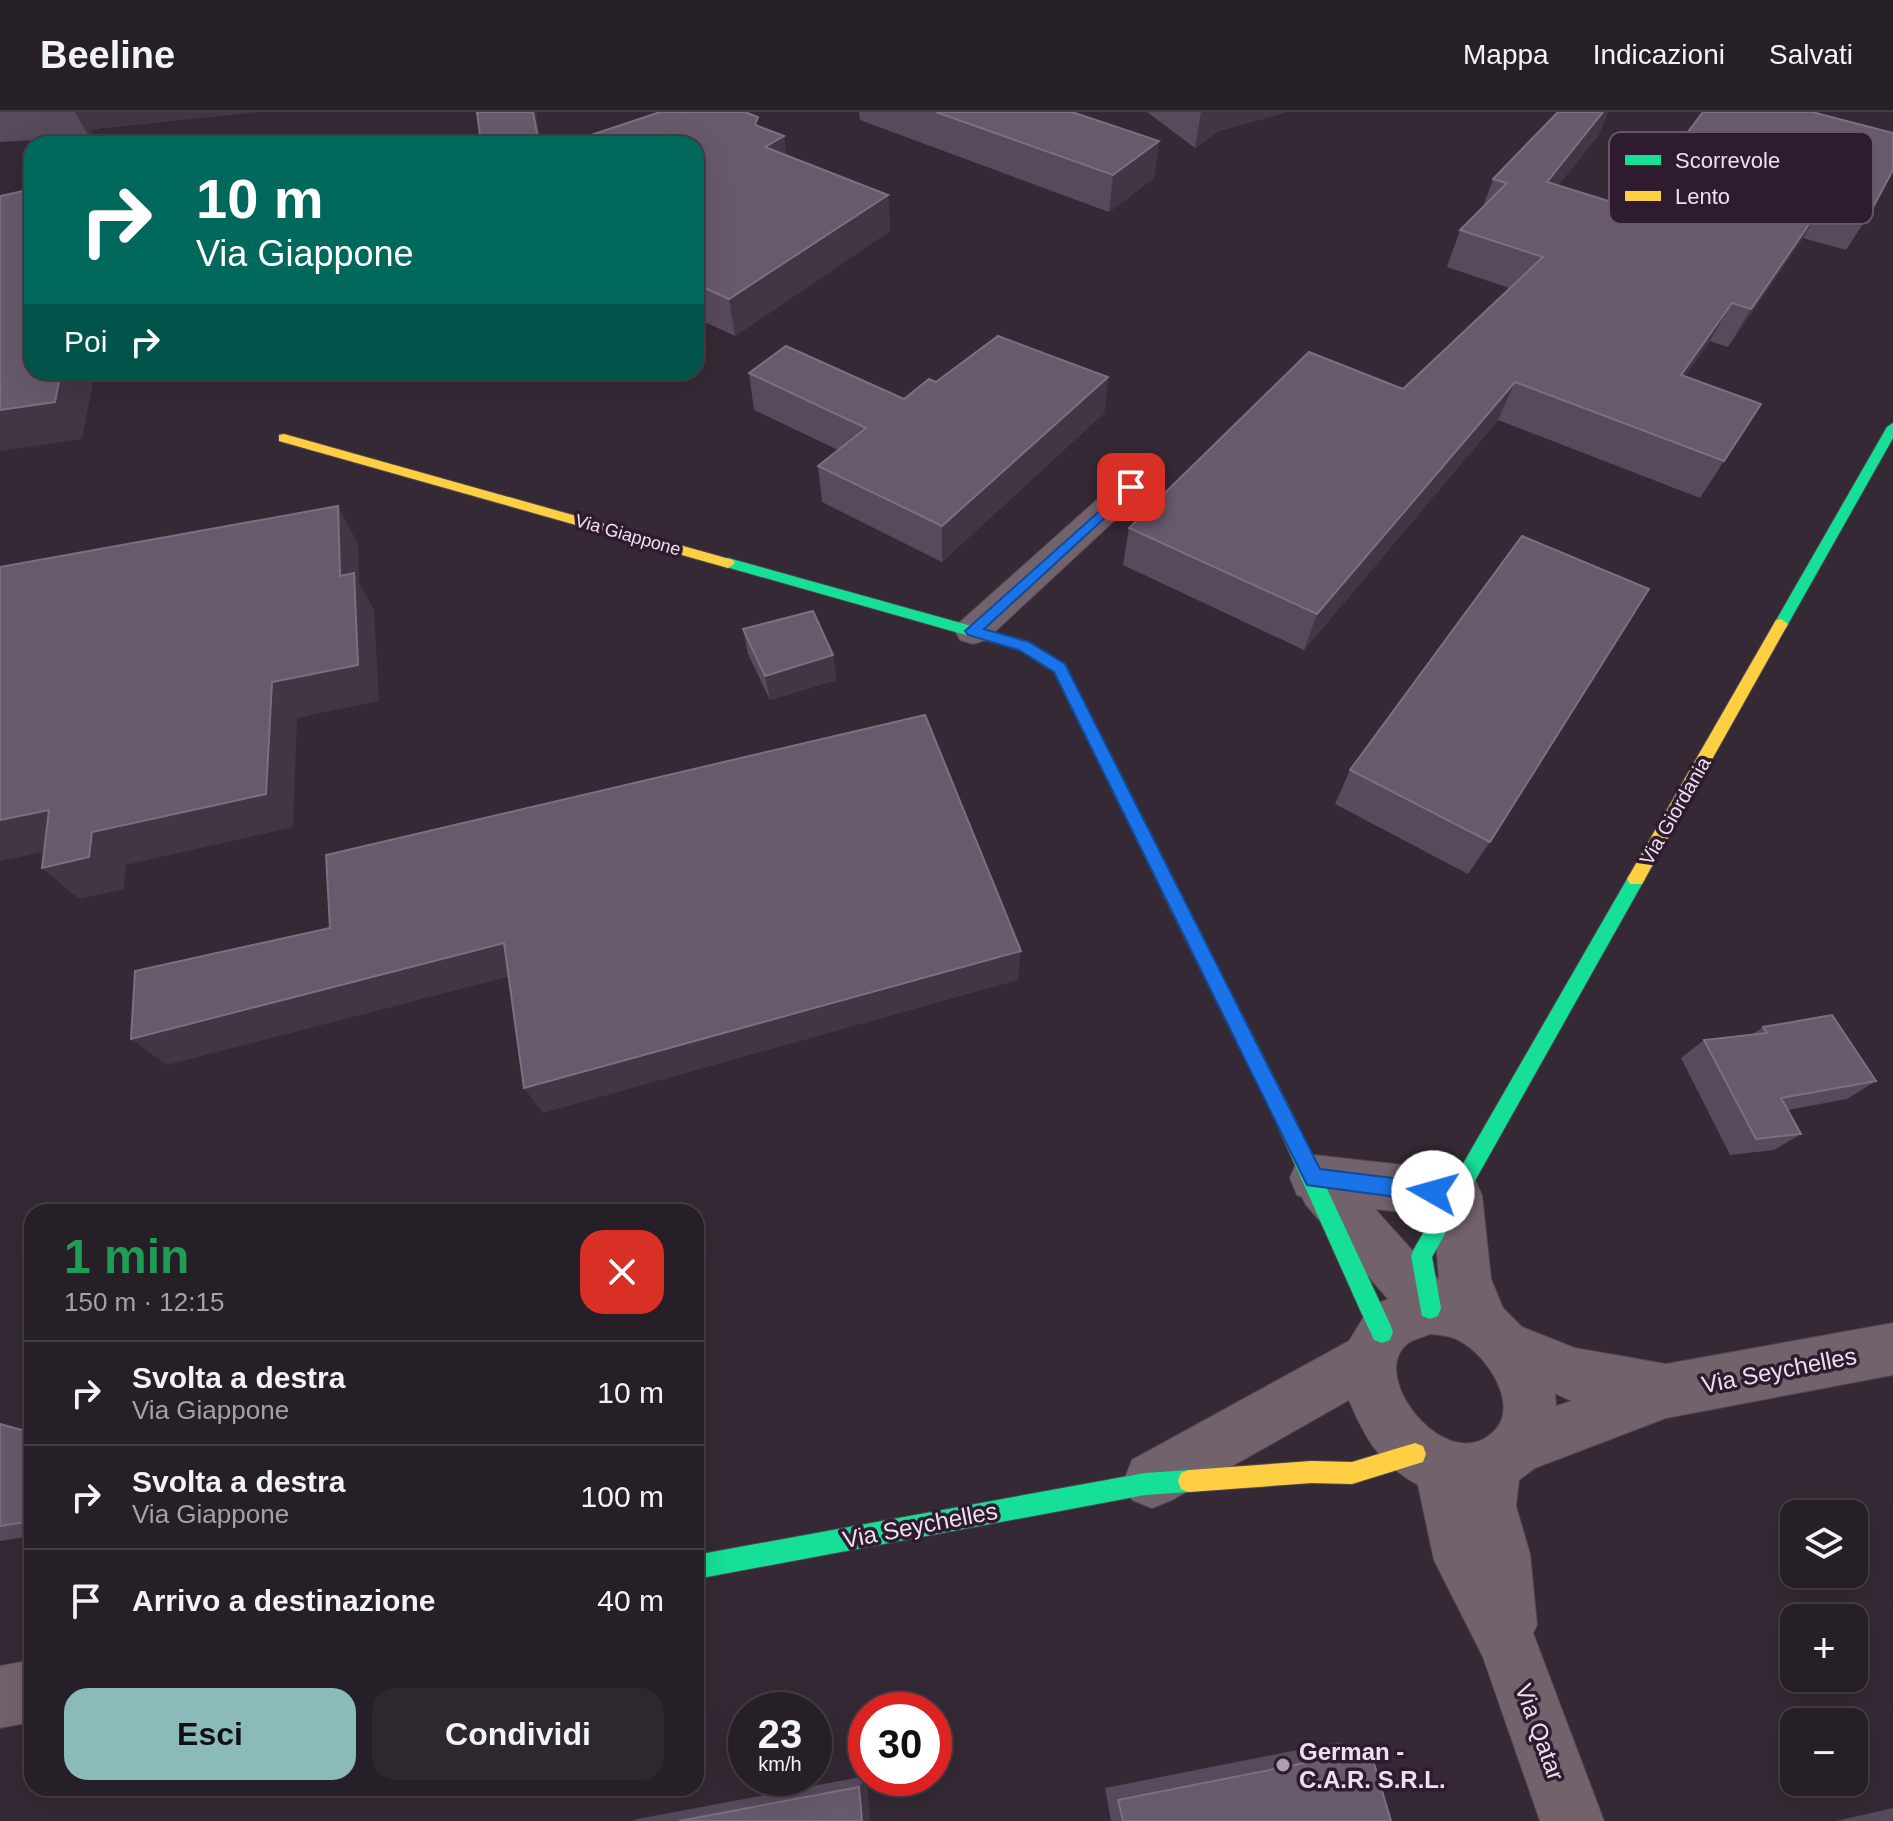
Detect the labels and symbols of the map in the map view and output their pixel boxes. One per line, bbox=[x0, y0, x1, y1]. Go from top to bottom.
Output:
legend bbox=[1609, 132, 1873, 224]
text: Scorrevole bbox=[1675, 148, 1780, 173]
text: Lento bbox=[1675, 184, 1730, 209]
pin bbox=[1097, 453, 1165, 521]
street label: Via Giappone bbox=[573, 510, 683, 560]
street label: Via Giordania bbox=[1635, 752, 1715, 869]
position arrow bbox=[1391, 1150, 1475, 1234]
street label: Via Seychelles bbox=[1699, 1342, 1859, 1398]
street label: Via Seychelles bbox=[840, 1497, 1000, 1553]
street label: Via Qatar bbox=[1510, 1680, 1570, 1784]
speed limit sign: 30 bbox=[848, 1692, 952, 1796]
place label: German - C.A.R. S.R.L. bbox=[1299, 1738, 1446, 1793]
marker: German - C.A.R. S.R.L. bbox=[1274, 1756, 1292, 1774]

